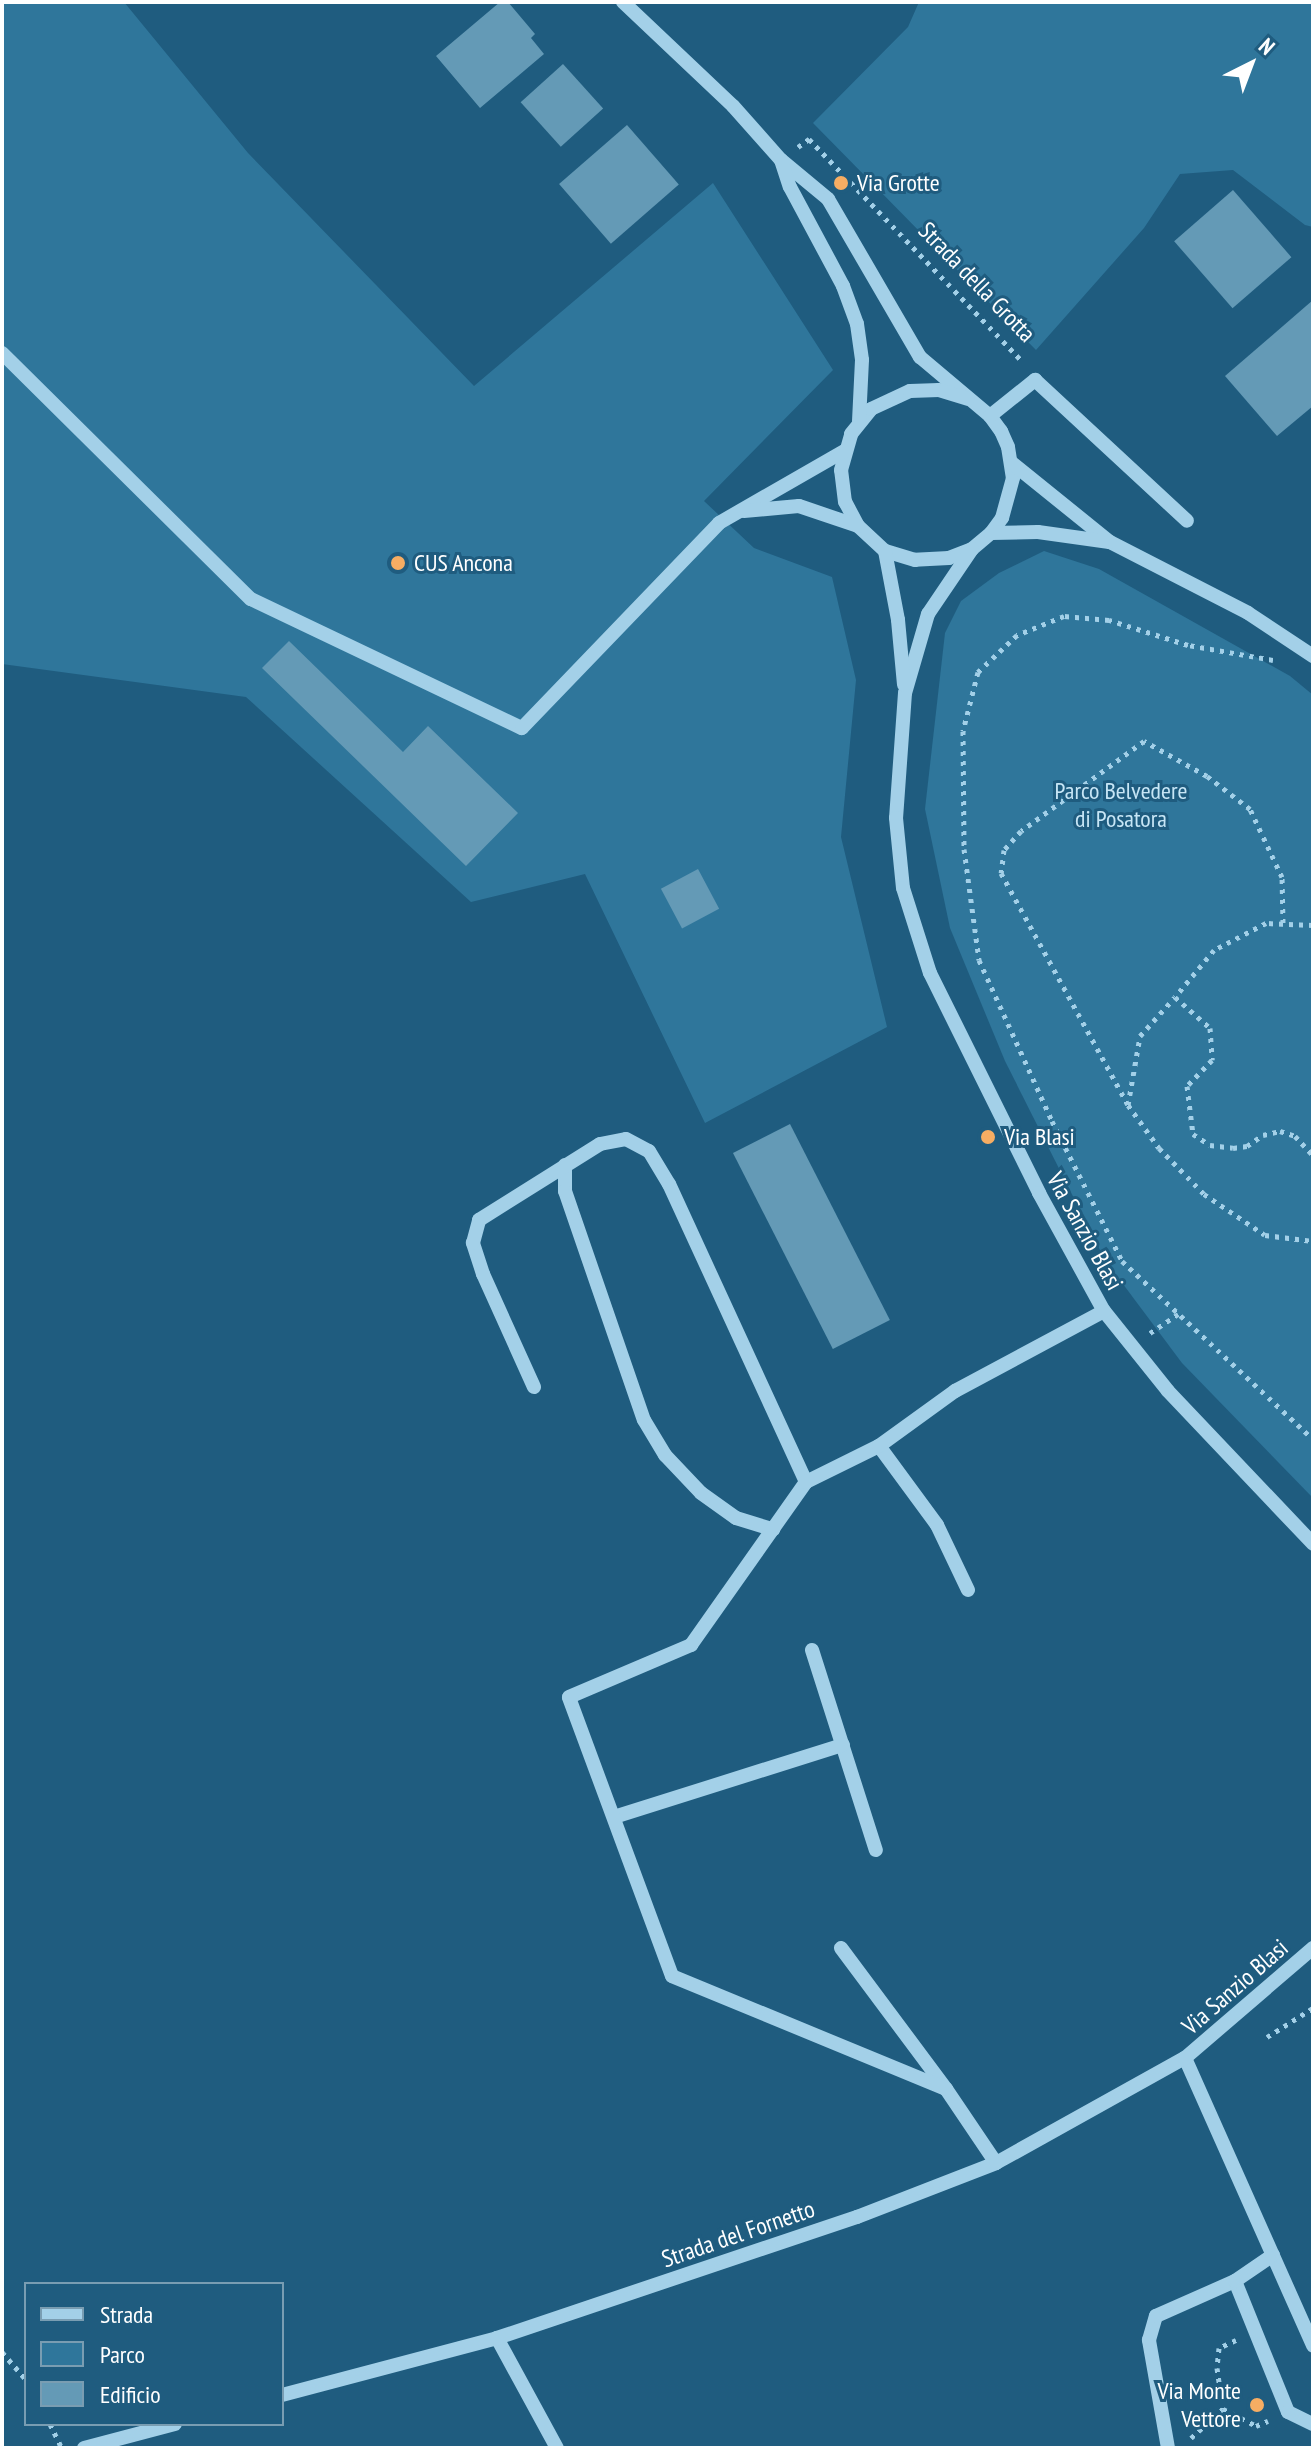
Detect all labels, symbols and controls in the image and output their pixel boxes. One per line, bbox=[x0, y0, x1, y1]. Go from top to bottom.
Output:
north arrow bbox=[1211, 24, 1291, 104]
text: N bbox=[1253, 32, 1281, 61]
place label: Via Grotte bbox=[857, 169, 940, 197]
marker: Via Grotte bbox=[832, 174, 850, 192]
street label: Strada della Grotta bbox=[913, 216, 1041, 348]
place label: CUS Ancona bbox=[414, 549, 513, 577]
marker: CUS Ancona bbox=[389, 554, 407, 572]
park label: Parco Belvedere di Posatora bbox=[1055, 777, 1187, 833]
place label: Via Blasi bbox=[1004, 1123, 1075, 1151]
marker: Via Blasi bbox=[979, 1128, 997, 1146]
street label: Via Sanzio Blasi bbox=[1041, 1167, 1129, 1295]
street label: Via Sanzio Blasi bbox=[1176, 1933, 1294, 2041]
street label: Strada del Fornetto bbox=[658, 2194, 818, 2274]
legend bbox=[24, 2282, 284, 2426]
text: Strada bbox=[100, 2299, 153, 2330]
text: Parco bbox=[100, 2339, 145, 2370]
place label: Via Monte Vettore bbox=[1157, 2377, 1241, 2433]
text: Edificio bbox=[100, 2379, 161, 2410]
marker: Via Monte Vettore bbox=[1248, 2396, 1266, 2414]

